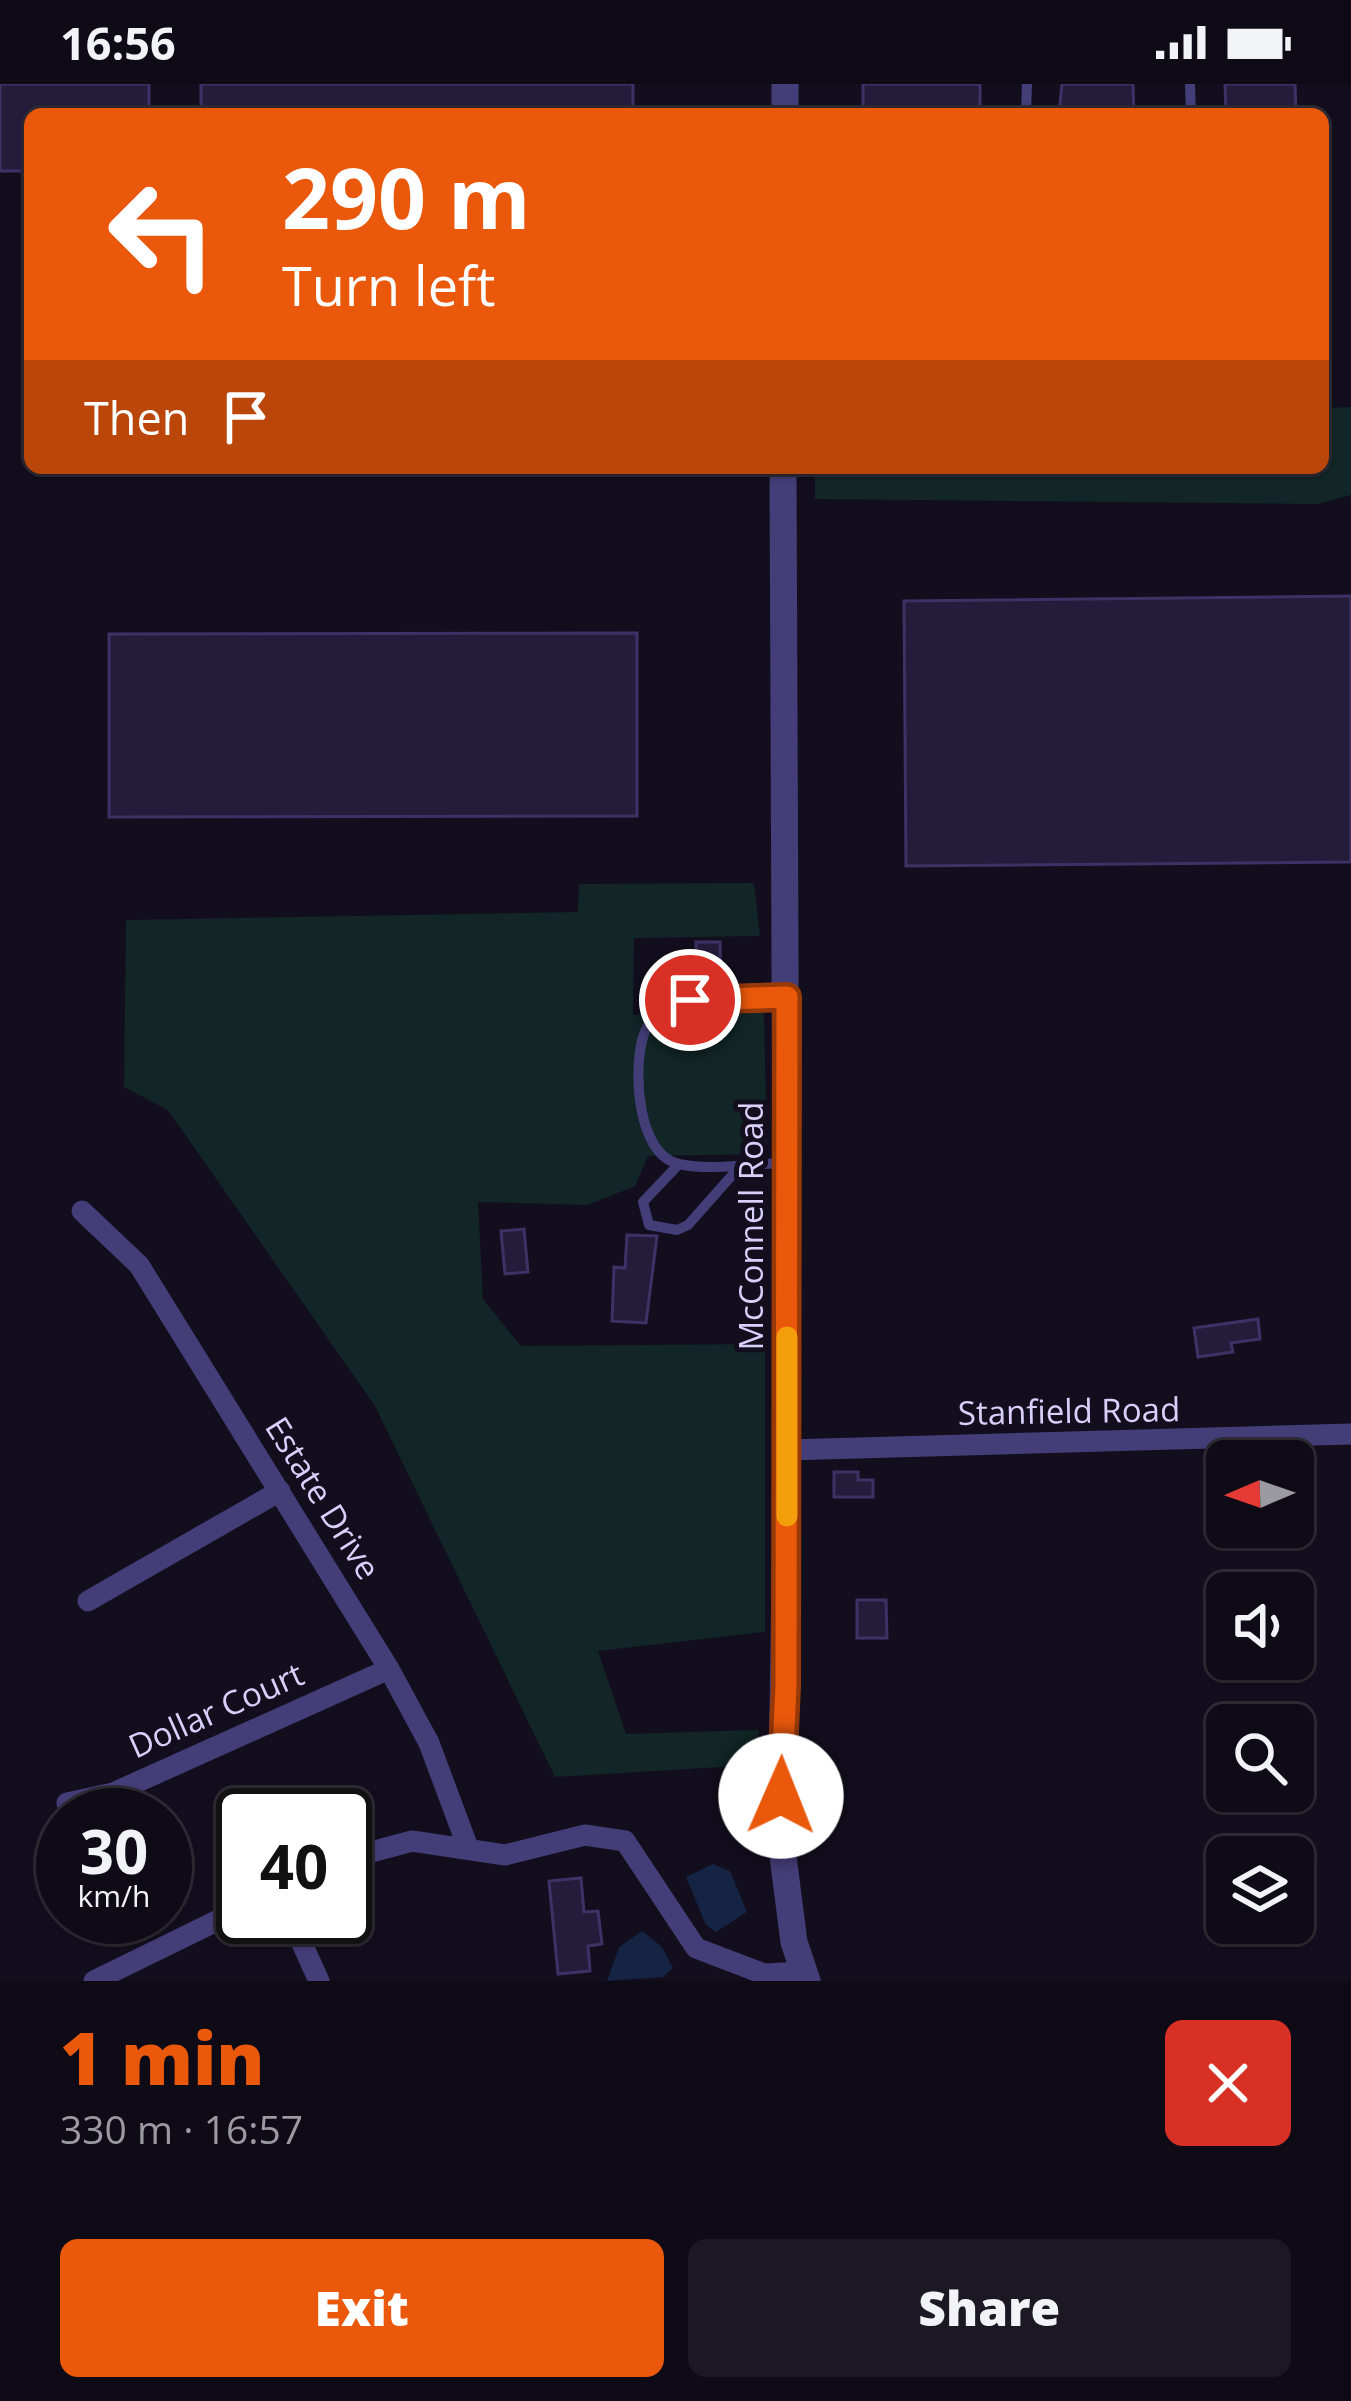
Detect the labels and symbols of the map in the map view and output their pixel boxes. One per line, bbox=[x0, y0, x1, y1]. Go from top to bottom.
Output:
pin bbox=[639, 949, 741, 1051]
street label: McConnell Road bbox=[728, 1101, 773, 1351]
street label: Stanfield Road bbox=[957, 1386, 1180, 1435]
street label: Estate Drive bbox=[256, 1408, 391, 1588]
north arrow bbox=[1206, 1440, 1314, 1548]
street label: Dollar Court bbox=[121, 1651, 310, 1768]
position arrow bbox=[718, 1733, 844, 1859]
speed limit sign: 40 bbox=[216, 1788, 372, 1944]

